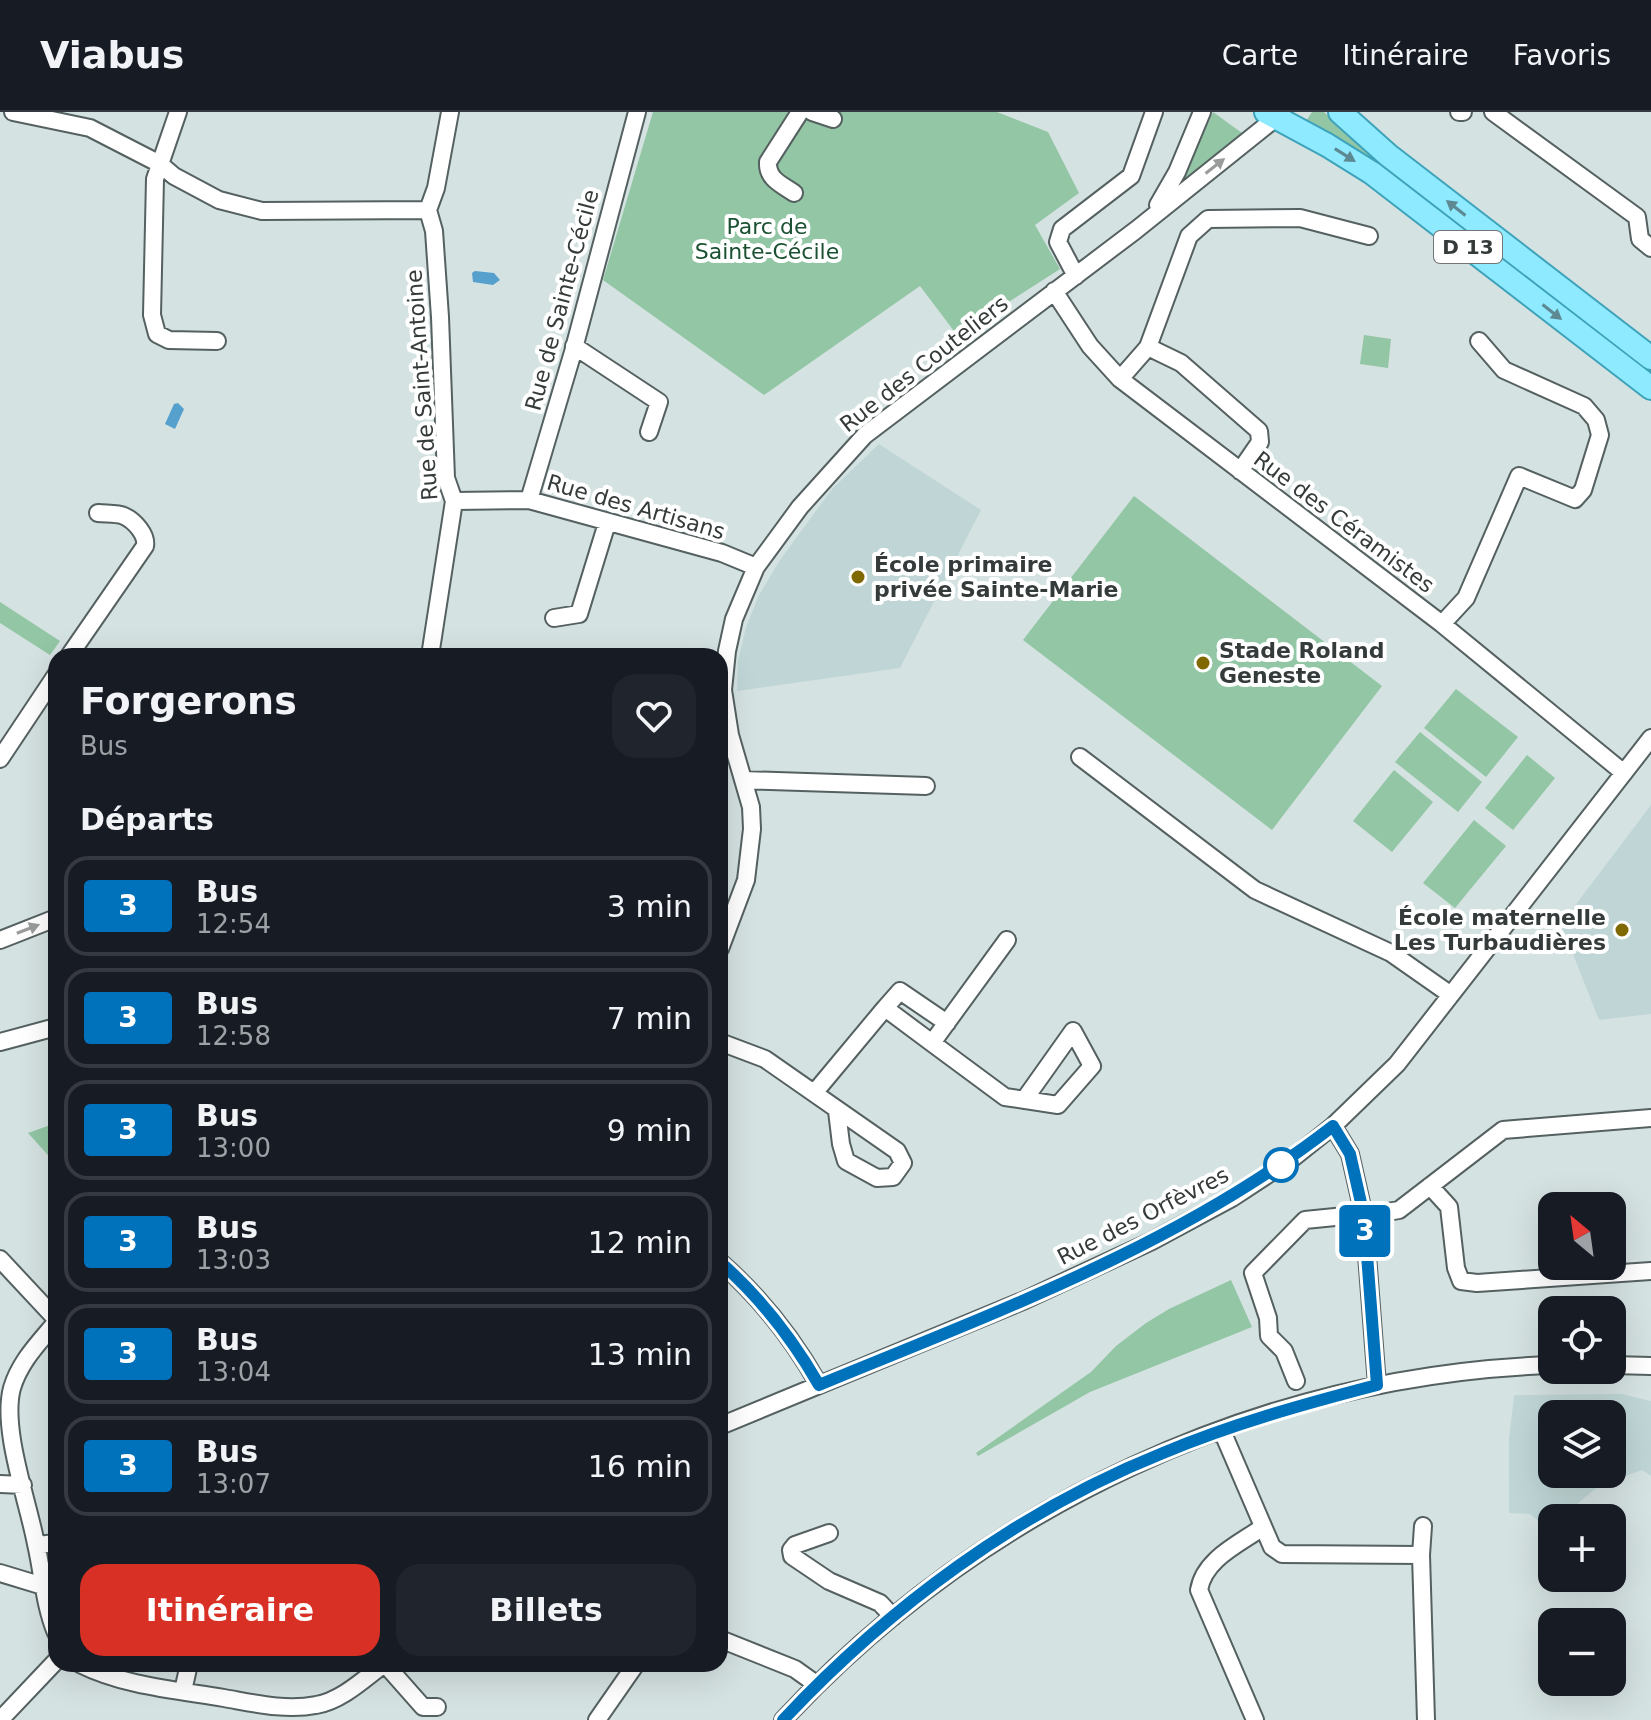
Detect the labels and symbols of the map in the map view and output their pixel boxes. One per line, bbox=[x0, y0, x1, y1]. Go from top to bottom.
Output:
one-way arrow bbox=[1334, 148, 1356, 162]
one-way arrow bbox=[1205, 158, 1225, 174]
street label: Rue de Sainte-Cécile bbox=[520, 187, 604, 413]
one-way arrow bbox=[1446, 200, 1466, 216]
park label: Parc de Sainte-Cécile bbox=[695, 214, 839, 264]
road number: D 13 bbox=[1434, 231, 1502, 263]
street label: Rue de Saint-Antoine bbox=[401, 269, 443, 501]
street label: Rue des Couteliers bbox=[835, 291, 1013, 437]
one-way arrow bbox=[1542, 303, 1562, 319]
street label: Rue des Céramistes bbox=[1249, 446, 1439, 598]
street label: Rue des Artisans bbox=[544, 470, 728, 544]
place label: École primaire privée Sainte-Marie bbox=[874, 552, 1119, 602]
marker: École primaire privée Sainte-Marie bbox=[849, 568, 867, 586]
place label: Stade Roland Geneste bbox=[1219, 638, 1384, 688]
marker: Stade Roland Geneste bbox=[1194, 654, 1212, 672]
place label: École maternelle Les Turbaudières bbox=[1394, 905, 1606, 955]
marker: École maternelle Les Turbaudières bbox=[1613, 921, 1631, 939]
one-way arrow bbox=[16, 922, 40, 935]
unlabelled marker bbox=[1264, 1148, 1298, 1182]
street label: Rue des Orfèvres bbox=[1053, 1162, 1233, 1270]
north arrow bbox=[1538, 1192, 1626, 1280]
line badge: 3 bbox=[1339, 1205, 1391, 1257]

